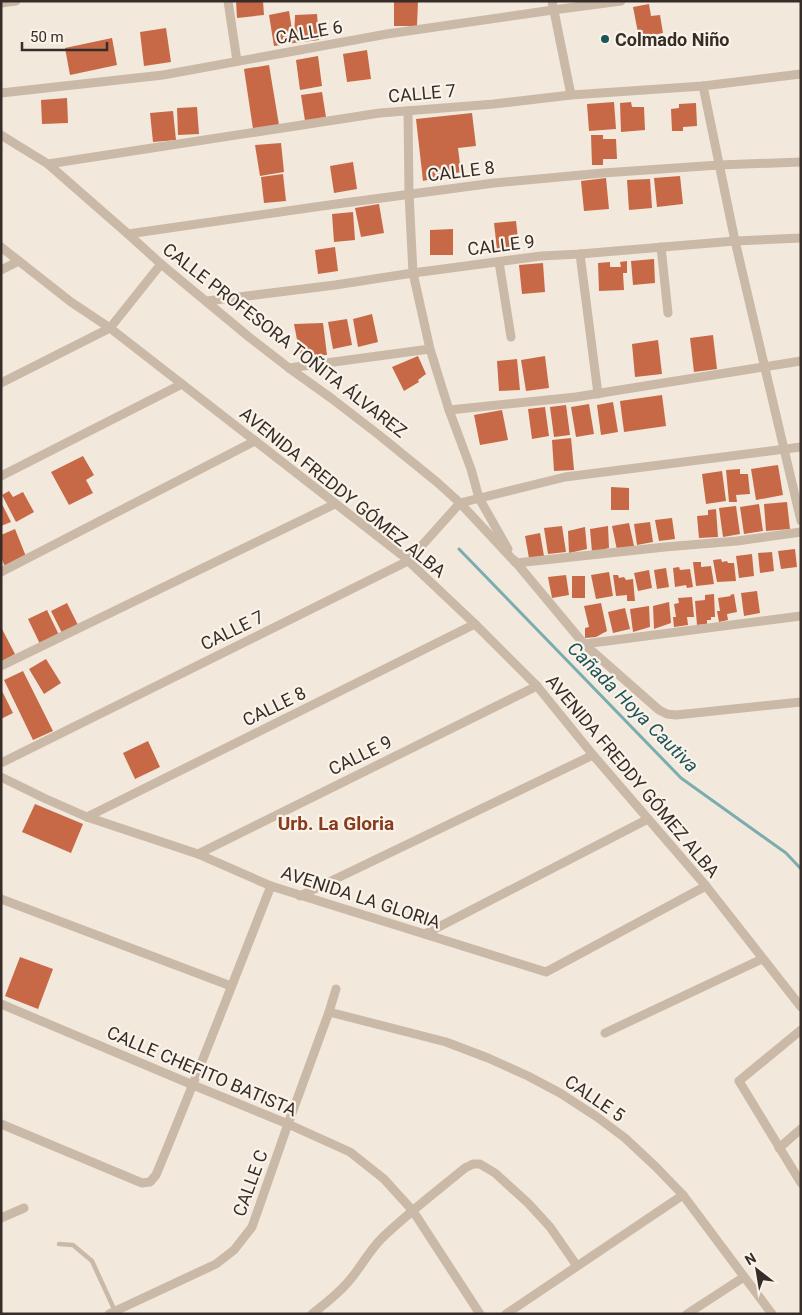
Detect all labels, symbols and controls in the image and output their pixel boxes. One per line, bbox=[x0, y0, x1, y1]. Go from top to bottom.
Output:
street label: CALLE 6 bbox=[274, 16, 344, 48]
scale bar bbox=[22, 20, 108, 52]
text: 50 m bbox=[30, 28, 64, 46]
place label: Colmado Niño bbox=[615, 29, 729, 50]
marker: Colmado Niño bbox=[599, 33, 611, 45]
street label: CALLE 7 bbox=[387, 80, 457, 106]
street label: CALLE 8 bbox=[426, 156, 496, 186]
street label: CALLE 9 bbox=[466, 230, 536, 260]
street label: CALLE PROFESORA TOÑITA ÁLVAREZ bbox=[159, 238, 411, 442]
street label: AVENIDA FREDDY GÓMEZ ALBA bbox=[236, 403, 450, 582]
street label: CALLE 7 bbox=[197, 606, 267, 654]
water label: Cañada Hoya Cautiva bbox=[563, 637, 703, 777]
street label: AVENIDA FREDDY GÓMEZ ALBA bbox=[542, 670, 724, 882]
street label: CALLE 8 bbox=[239, 682, 309, 730]
street label: CALLE 9 bbox=[325, 731, 395, 779]
district label: Urb. La Gloria bbox=[278, 812, 394, 835]
street label: AVENIDA LA GLORIA bbox=[279, 861, 443, 933]
street label: CALLE CHEFITO BATISTA bbox=[104, 1021, 300, 1121]
street label: CALLE 5 bbox=[561, 1070, 629, 1126]
street label: CALLE C bbox=[228, 1147, 272, 1219]
north arrow bbox=[732, 1245, 782, 1295]
text: N bbox=[742, 1249, 759, 1268]

